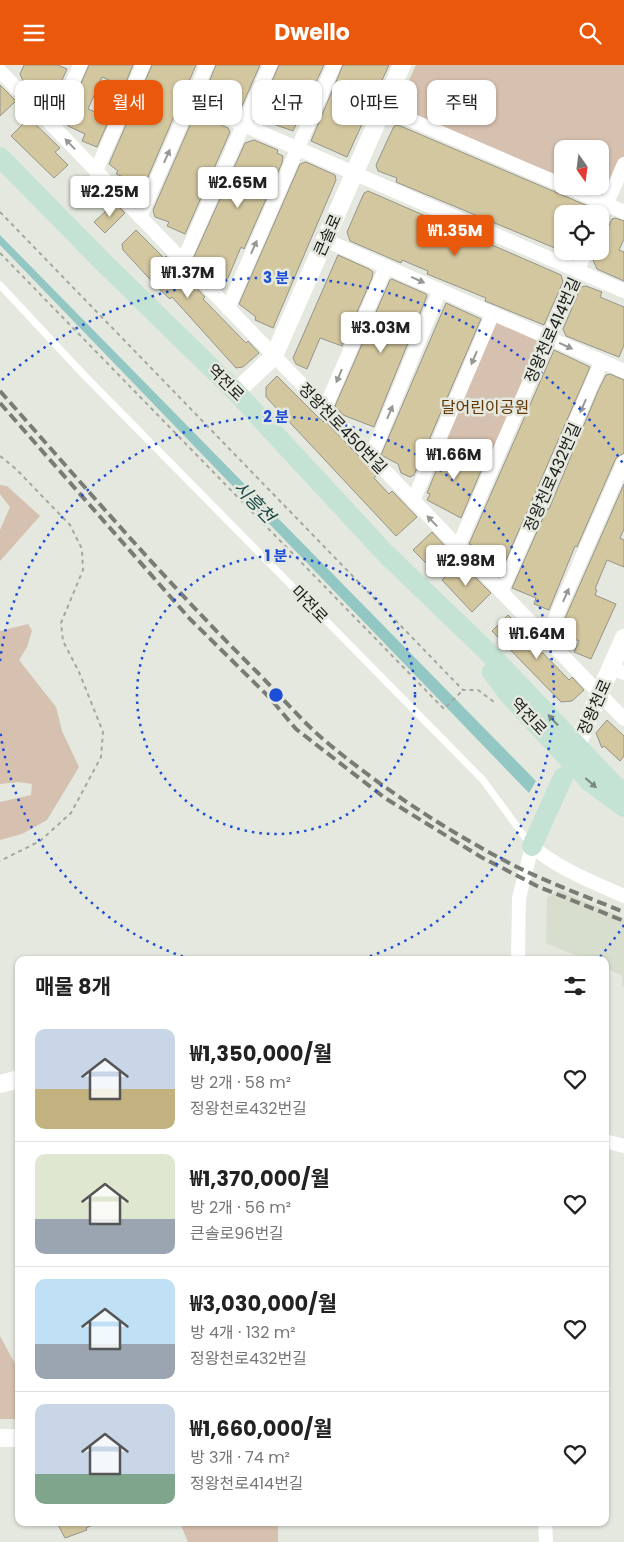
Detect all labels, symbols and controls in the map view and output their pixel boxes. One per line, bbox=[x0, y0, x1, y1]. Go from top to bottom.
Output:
text: Dwello bbox=[274, 17, 350, 48]
icon: menu bbox=[20, 19, 48, 47]
icon: search bbox=[576, 19, 604, 47]
chip: 매매 bbox=[15, 80, 84, 125]
chip: 월세 bbox=[94, 80, 163, 125]
chip: 필터 bbox=[173, 80, 242, 125]
chip: 신규 bbox=[252, 80, 322, 125]
chip: 아파트 bbox=[332, 80, 417, 125]
chip: 주택 bbox=[427, 80, 496, 125]
one-way arrow bbox=[65, 139, 77, 151]
north arrow bbox=[554, 140, 609, 195]
map controls bbox=[554, 140, 609, 260]
one-way arrow bbox=[163, 149, 171, 163]
pin: ₩2.65M bbox=[197, 167, 279, 209]
text: ₩2.65M bbox=[209, 171, 267, 194]
pin: ₩2.25M bbox=[69, 175, 151, 218]
text: ₩2.25M bbox=[81, 180, 139, 203]
button: locate bbox=[554, 205, 609, 260]
street label: 큰솔로 bbox=[308, 210, 347, 260]
pin: ₩1.35M bbox=[414, 215, 496, 257]
text: ₩1.35M bbox=[428, 219, 482, 242]
one-way arrow bbox=[251, 240, 259, 254]
pin: ₩1.37M bbox=[147, 257, 229, 299]
text: ₩1.37M bbox=[162, 261, 214, 284]
text: 3 분 bbox=[263, 267, 289, 288]
street label: 정왕천로414번길 bbox=[519, 274, 586, 387]
one-way arrow bbox=[411, 277, 425, 285]
pin: ₩3.03M bbox=[340, 311, 422, 354]
text: ₩3.03M bbox=[352, 316, 410, 339]
one-way arrow bbox=[559, 342, 574, 350]
one-way arrow bbox=[469, 351, 477, 365]
street label: 역전로 bbox=[202, 359, 250, 406]
one-way arrow bbox=[334, 369, 342, 383]
street label: 정왕천로450번길 bbox=[293, 378, 392, 479]
park label: 달어린이공원 bbox=[441, 396, 529, 419]
one-way arrow bbox=[578, 399, 586, 413]
one-way arrow bbox=[386, 405, 394, 419]
text: 2 분 bbox=[263, 406, 289, 427]
street label: 정왕천로432번길 bbox=[518, 419, 587, 535]
pin: ₩1.66M bbox=[413, 439, 495, 481]
text: ₩1.66M bbox=[426, 443, 482, 466]
water label: 시흥천 bbox=[228, 475, 282, 530]
one-way arrow bbox=[426, 515, 438, 527]
text: 1 분 bbox=[265, 545, 288, 566]
pin: ₩2.98M bbox=[425, 545, 507, 587]
text: ₩2.98M bbox=[437, 549, 495, 572]
street label: 마전로 bbox=[286, 580, 333, 628]
one-way arrow bbox=[562, 588, 570, 602]
pin: ₩1.64M bbox=[496, 617, 578, 660]
text: ₩1.64M bbox=[509, 622, 565, 645]
street label: 정왕천로 bbox=[572, 675, 617, 739]
centre of rings bbox=[267, 686, 285, 704]
street label: 역전로 bbox=[505, 692, 552, 741]
one-way arrow bbox=[547, 714, 559, 726]
one-way arrow bbox=[585, 777, 598, 788]
text: 매물 8개 bbox=[35, 972, 111, 1001]
icon: filters bbox=[561, 972, 589, 1000]
text: ₩1,350,000/월 bbox=[190, 1039, 332, 1068]
icon: home bbox=[75, 1049, 135, 1109]
icon: heart bbox=[561, 1065, 589, 1093]
text: 방 2개 · 58 m² bbox=[190, 1071, 291, 1094]
text: 정왕천로432번길 bbox=[190, 1097, 307, 1120]
text: ₩1,370,000/월 bbox=[190, 1164, 330, 1193]
icon: home bbox=[75, 1174, 135, 1234]
icon: heart bbox=[561, 1190, 589, 1218]
text: 방 2개 · 56 m² bbox=[190, 1196, 291, 1219]
text: 큰솔로96번길 bbox=[190, 1222, 284, 1245]
text: ₩3,030,000/월 bbox=[190, 1289, 337, 1318]
icon: home bbox=[75, 1299, 135, 1359]
icon: heart bbox=[561, 1315, 589, 1343]
text: 방 4개 · 132 m² bbox=[190, 1321, 296, 1344]
text: 정왕천로432번길 bbox=[190, 1347, 307, 1370]
text: ₩1,660,000/월 bbox=[190, 1414, 333, 1443]
icon: home bbox=[75, 1424, 135, 1484]
icon: heart bbox=[561, 1440, 589, 1468]
text: 방 3개 · 74 m² bbox=[190, 1446, 290, 1469]
text: 정왕천로414번길 bbox=[190, 1472, 304, 1495]

